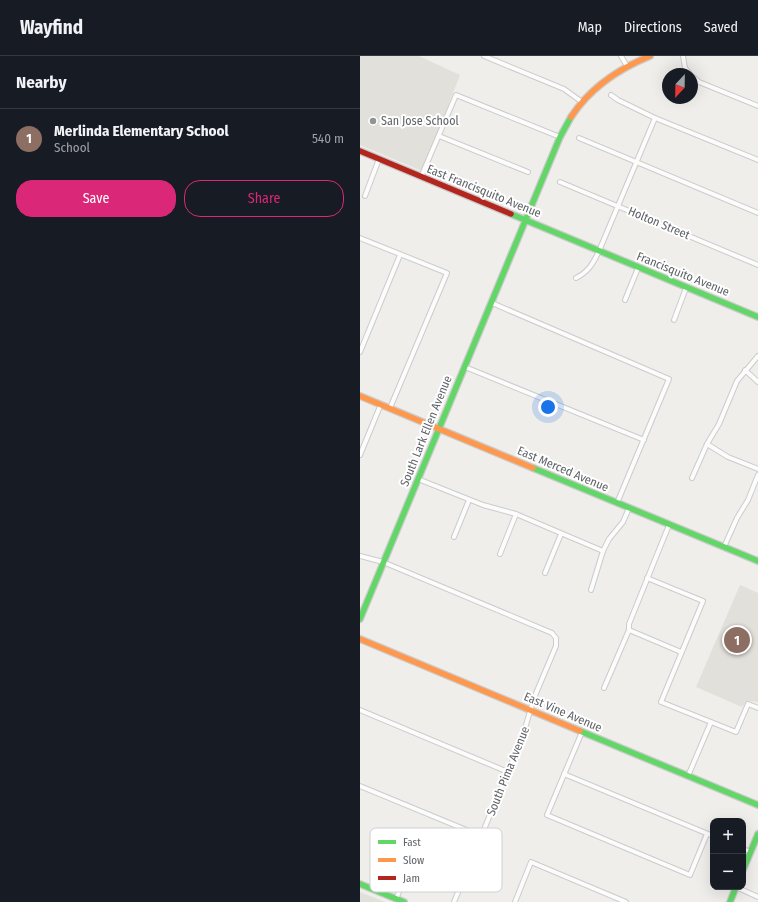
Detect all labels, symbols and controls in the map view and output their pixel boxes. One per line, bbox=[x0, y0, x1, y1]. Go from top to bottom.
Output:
text: Wayfind bbox=[20, 16, 83, 39]
text: Map bbox=[578, 19, 602, 36]
text: Directions bbox=[624, 19, 682, 36]
text: Saved bbox=[704, 19, 738, 36]
north arrow bbox=[662, 68, 698, 104]
text: Nearby bbox=[16, 72, 67, 93]
place label: San Jose School bbox=[381, 114, 459, 128]
marker: San Jose School bbox=[368, 116, 378, 126]
text: Merlinda Elementary School bbox=[54, 122, 229, 140]
text: 1 bbox=[26, 131, 32, 146]
text: 540 m bbox=[312, 131, 344, 146]
text: School bbox=[54, 140, 90, 155]
street label: East Francisquito Avenue bbox=[425, 162, 543, 220]
button: Save bbox=[16, 180, 176, 217]
button: Share bbox=[184, 180, 344, 217]
street label: Holton Street bbox=[626, 204, 692, 242]
street label: Francisquito Avenue bbox=[635, 249, 731, 299]
street label: South Lark Ellen Avenue bbox=[397, 373, 455, 488]
your location bbox=[538, 397, 558, 417]
street label: East Merced Avenue bbox=[515, 443, 611, 495]
pin: 1 bbox=[724, 625, 750, 655]
street label: East Vine Avenue bbox=[522, 689, 604, 735]
street label: South Pima Avenue bbox=[484, 724, 532, 818]
map controls bbox=[710, 818, 746, 890]
button: + bbox=[710, 818, 746, 854]
legend bbox=[370, 828, 502, 892]
text: Fast bbox=[403, 836, 421, 849]
text: Slow bbox=[403, 854, 424, 867]
button: − bbox=[710, 854, 746, 890]
text: Jam bbox=[403, 872, 420, 885]

